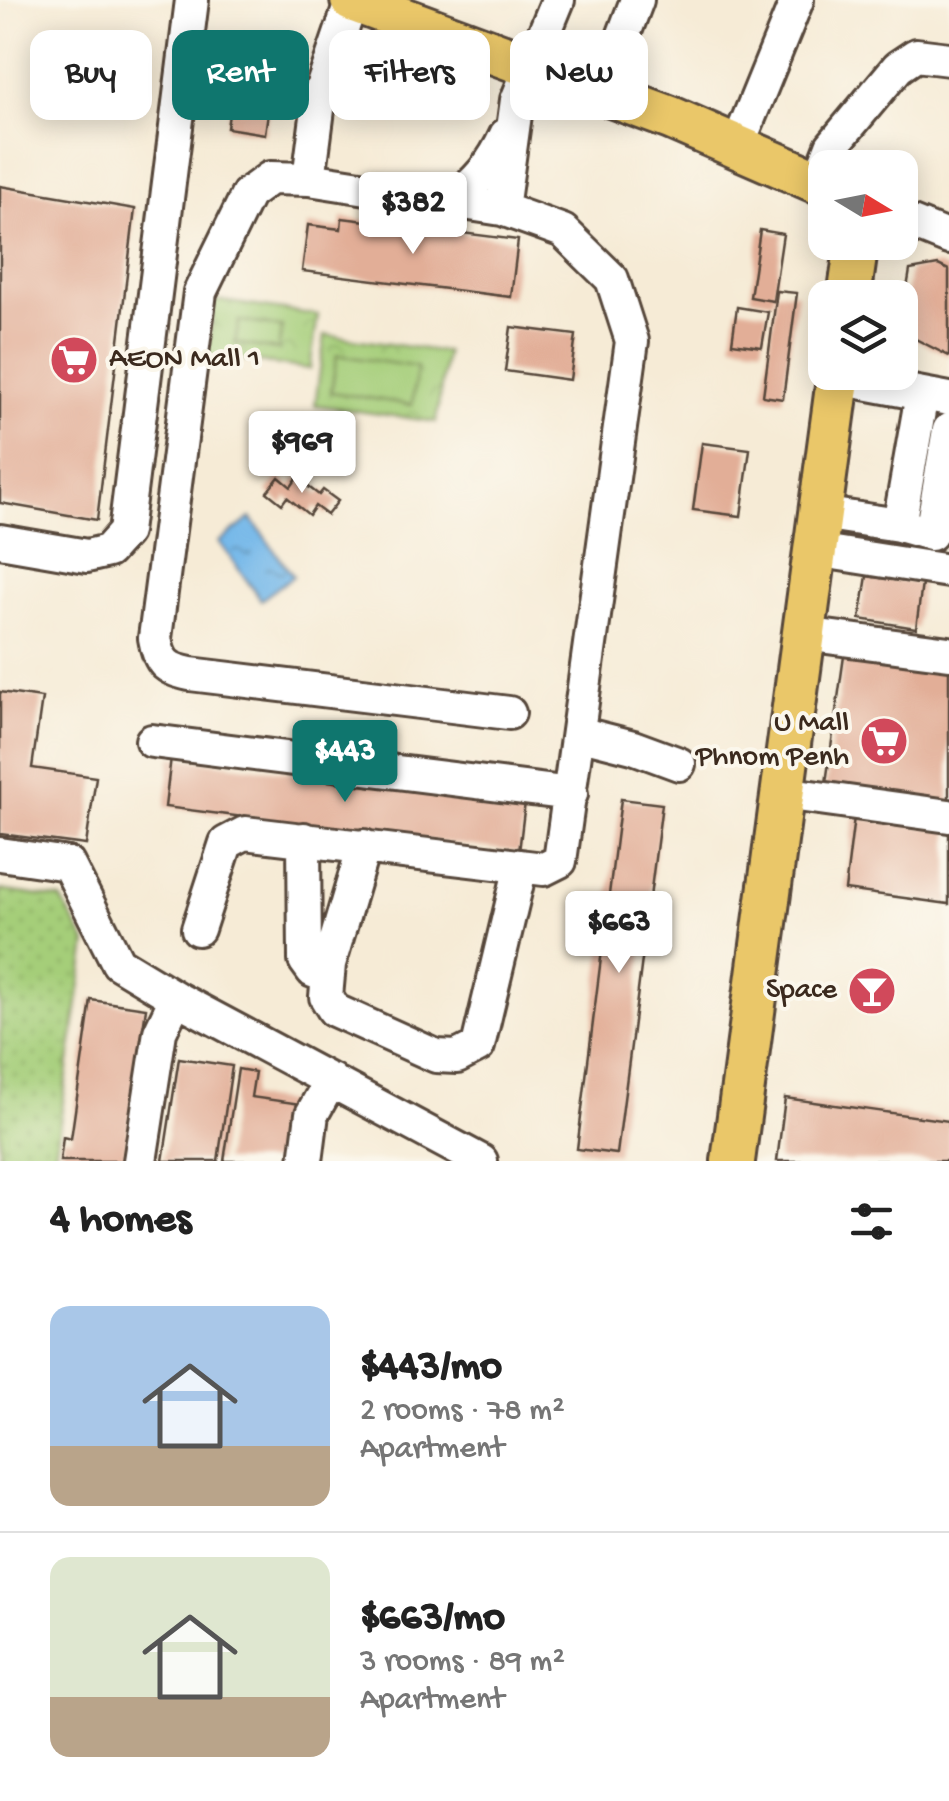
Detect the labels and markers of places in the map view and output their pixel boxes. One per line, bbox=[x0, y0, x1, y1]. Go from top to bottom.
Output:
pin: $382 bbox=[354, 172, 472, 257]
supermarket icon: AEON Mall 1 bbox=[48, 334, 100, 386]
place label: AEON Mall 1 bbox=[109, 343, 260, 378]
pin: $969 bbox=[243, 411, 361, 496]
place label: U Mall Phnom Penh bbox=[695, 707, 849, 776]
supermarket icon: U Mall Phnom Penh bbox=[858, 715, 910, 767]
pin: $443 bbox=[286, 720, 404, 805]
pin: $663 bbox=[560, 891, 678, 976]
bar icon: Space bbox=[846, 965, 898, 1017]
place label: Space bbox=[766, 974, 838, 1009]

